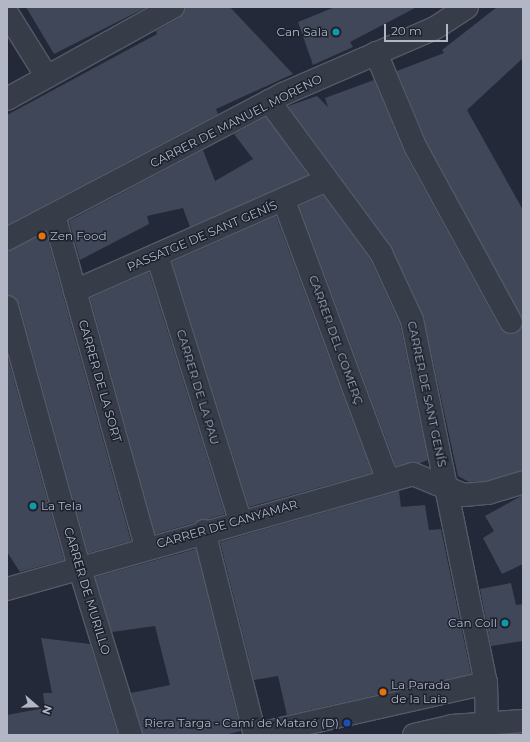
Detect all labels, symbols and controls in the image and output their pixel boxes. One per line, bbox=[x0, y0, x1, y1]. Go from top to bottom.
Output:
scale bar bbox=[386, 16, 450, 42]
text: 20 m bbox=[391, 23, 422, 38]
place label: Can Sala bbox=[276, 25, 328, 39]
marker: Can Sala bbox=[331, 27, 341, 37]
street label: CARRER DE MANUEL MORENO bbox=[148, 71, 324, 171]
street label: PASSATGE DE SANT GENÍS bbox=[125, 198, 279, 274]
place label: Zen Food bbox=[50, 229, 107, 243]
marker: Zen Food bbox=[37, 231, 47, 241]
street label: CARRER DEL COMERÇ bbox=[306, 273, 366, 407]
street label: CARRER DE LA SORT bbox=[76, 318, 124, 444]
street label: CARRER DE SANT GENÍS bbox=[404, 320, 450, 468]
street label: CARRER DE LA PAU bbox=[174, 328, 222, 446]
street label: CARRER DE CANYAMAR bbox=[155, 497, 299, 551]
place label: La Tela bbox=[41, 499, 82, 513]
marker: La Tela bbox=[28, 501, 38, 511]
street label: CARRER DE MURILLO bbox=[61, 526, 113, 656]
place label: Can Coll bbox=[448, 616, 497, 630]
marker: Can Coll bbox=[500, 618, 510, 628]
place label: La Parada de la Laia bbox=[391, 678, 450, 706]
north arrow bbox=[16, 686, 56, 726]
marker: La Parada de la Laia bbox=[378, 687, 388, 697]
text: N bbox=[39, 704, 55, 717]
place label: Riera Targa - Camí de Mataró (D) bbox=[144, 716, 339, 730]
marker: Riera Targa - Camí de Mataró (D) bbox=[342, 718, 352, 728]

